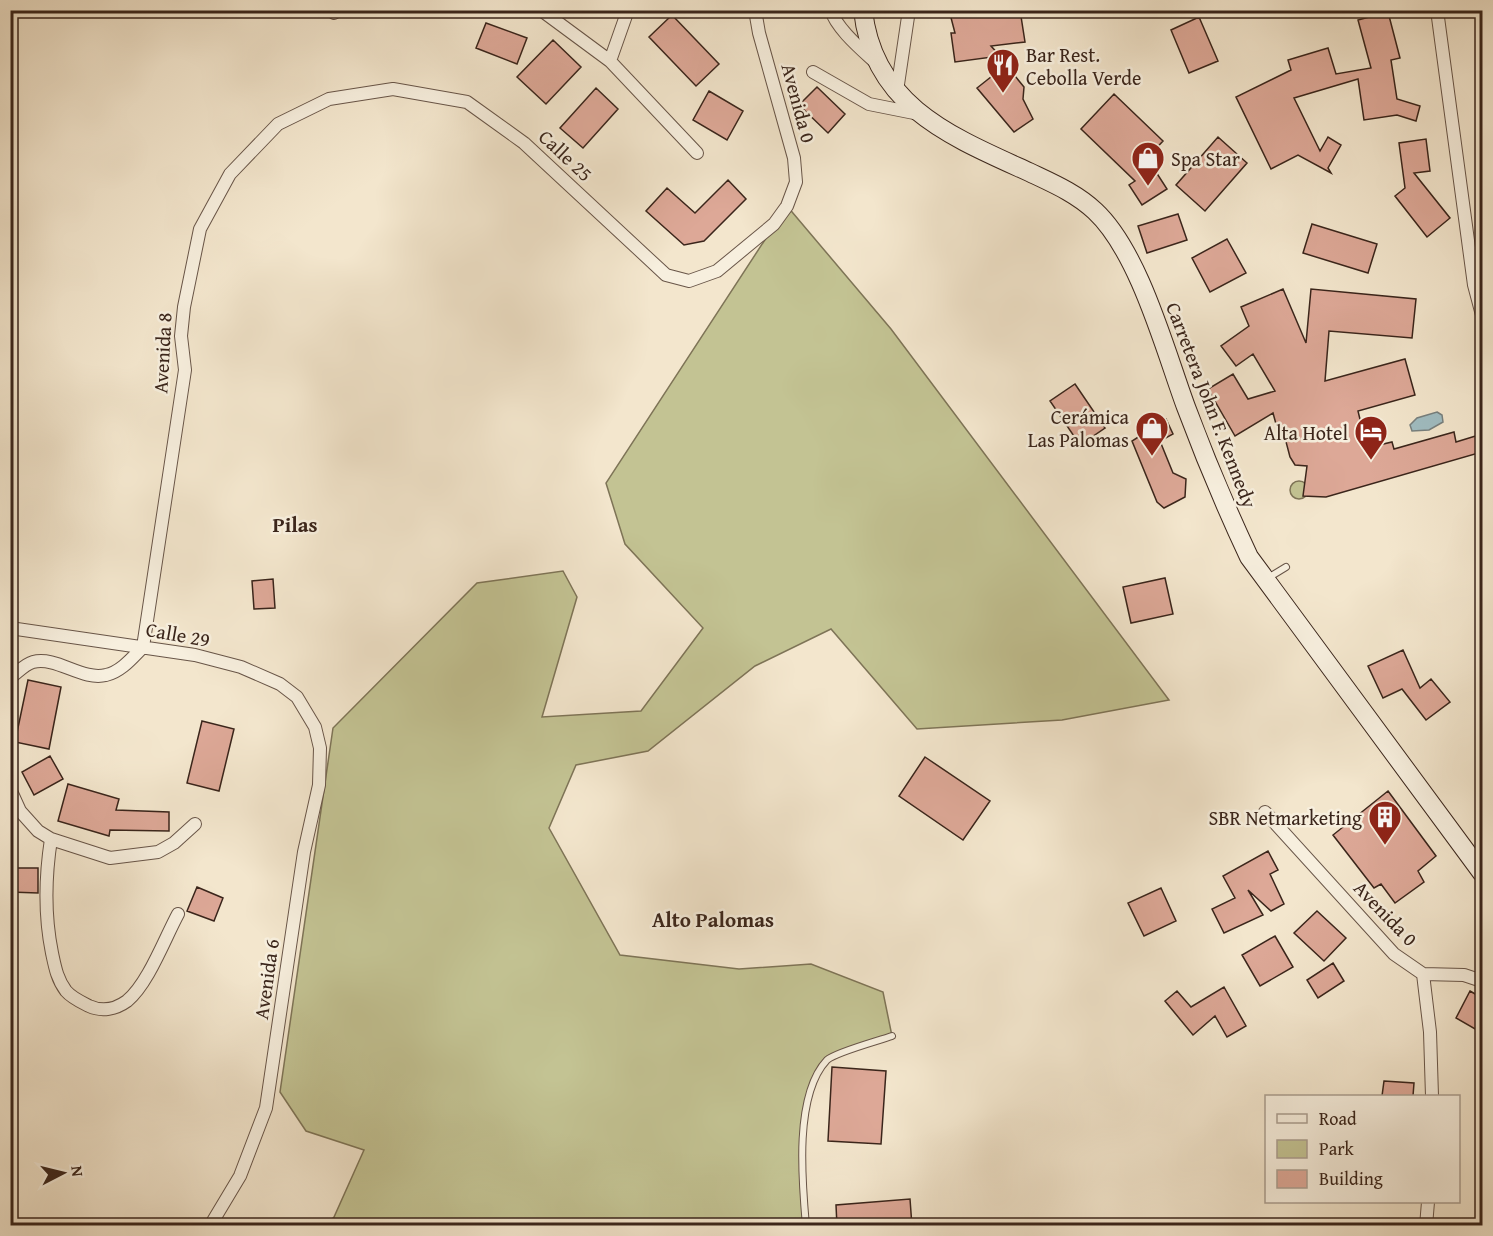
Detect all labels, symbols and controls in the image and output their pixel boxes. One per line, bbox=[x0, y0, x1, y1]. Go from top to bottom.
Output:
place label: Bar Rest. Cebolla Verde bbox=[1026, 40, 1141, 92]
restaurant icon: Bar Rest. Cebolla Verde bbox=[985, 47, 1021, 94]
street label: Avenida 0 bbox=[775, 60, 823, 146]
street label: Calle 25 bbox=[532, 122, 600, 188]
shop icon: Spa Star bbox=[1130, 140, 1166, 187]
place label: Spa Star bbox=[1171, 144, 1240, 173]
street label: Carretera John F. Kennedy bbox=[1159, 298, 1265, 512]
street label: Avenida 8 bbox=[145, 312, 179, 394]
place label: Cerámica Las Palomas bbox=[1028, 402, 1130, 454]
shop icon: Cerámica Las Palomas bbox=[1134, 410, 1170, 457]
hotel icon: Alta Hotel bbox=[1353, 414, 1389, 461]
place label: Alta Hotel bbox=[1264, 418, 1348, 447]
district label: Pilas bbox=[272, 509, 318, 540]
street label: Calle 29 bbox=[144, 614, 212, 654]
building icon: SBR Netmarketing bbox=[1367, 799, 1403, 846]
place label: SBR Netmarketing bbox=[1208, 803, 1362, 832]
street label: Avenida 0 bbox=[1347, 874, 1425, 952]
district label: Alto Palomas bbox=[652, 904, 774, 935]
street label: Avenida 6 bbox=[246, 937, 286, 1021]
legend bbox=[1265, 1095, 1460, 1203]
text: Road bbox=[1319, 1105, 1357, 1132]
text: Park bbox=[1319, 1135, 1355, 1162]
north arrow bbox=[33, 1143, 93, 1203]
text: N bbox=[65, 1164, 90, 1178]
text: Building bbox=[1319, 1165, 1383, 1192]

